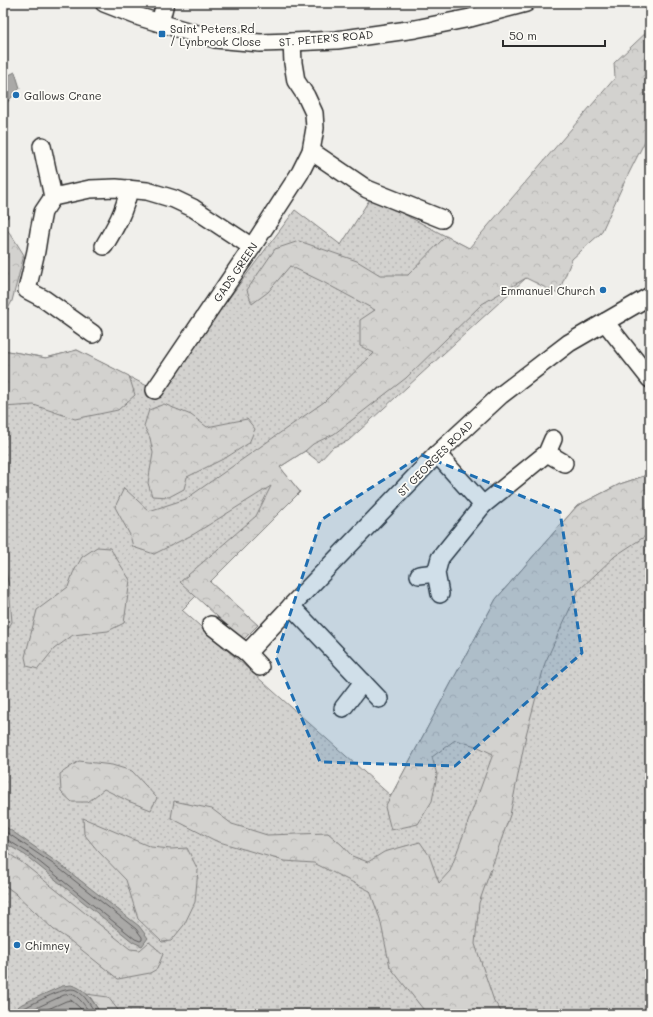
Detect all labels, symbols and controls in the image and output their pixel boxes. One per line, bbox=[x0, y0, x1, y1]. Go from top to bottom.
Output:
place label: Saint Peters Rd / Lynbrook Close bbox=[170, 21, 261, 49]
scale bar bbox=[503, 22, 605, 48]
street label: ST. PETER'S ROAD bbox=[278, 26, 374, 50]
text: 50 m bbox=[509, 27, 537, 43]
marker: Saint Peters Rd / Lynbrook Close bbox=[157, 29, 167, 39]
place label: Gallows Crane bbox=[24, 88, 102, 103]
marker: Gallows Crane bbox=[11, 90, 21, 100]
street label: GADS GREEN bbox=[209, 239, 261, 305]
place label: Emmanuel Church bbox=[501, 283, 595, 298]
marker: Emmanuel Church bbox=[598, 285, 608, 295]
street label: ST GEORGES ROAD bbox=[394, 417, 476, 499]
place label: Chimney bbox=[25, 938, 70, 953]
marker: Chimney bbox=[12, 940, 22, 950]

